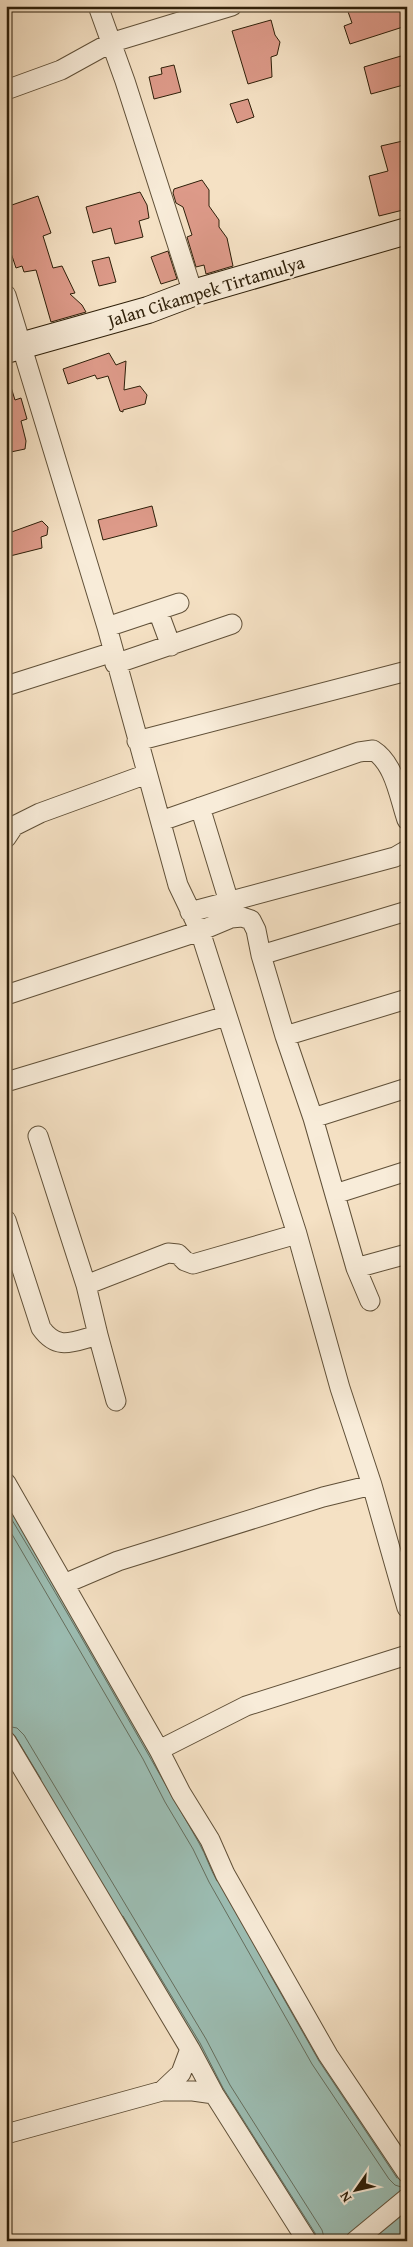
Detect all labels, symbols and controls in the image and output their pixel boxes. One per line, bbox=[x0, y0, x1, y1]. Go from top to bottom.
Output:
street label: Jalan Cikampek Tirtamulya bbox=[102, 248, 308, 334]
north arrow bbox=[330, 2164, 380, 2214]
text: N bbox=[334, 2187, 356, 2207]

